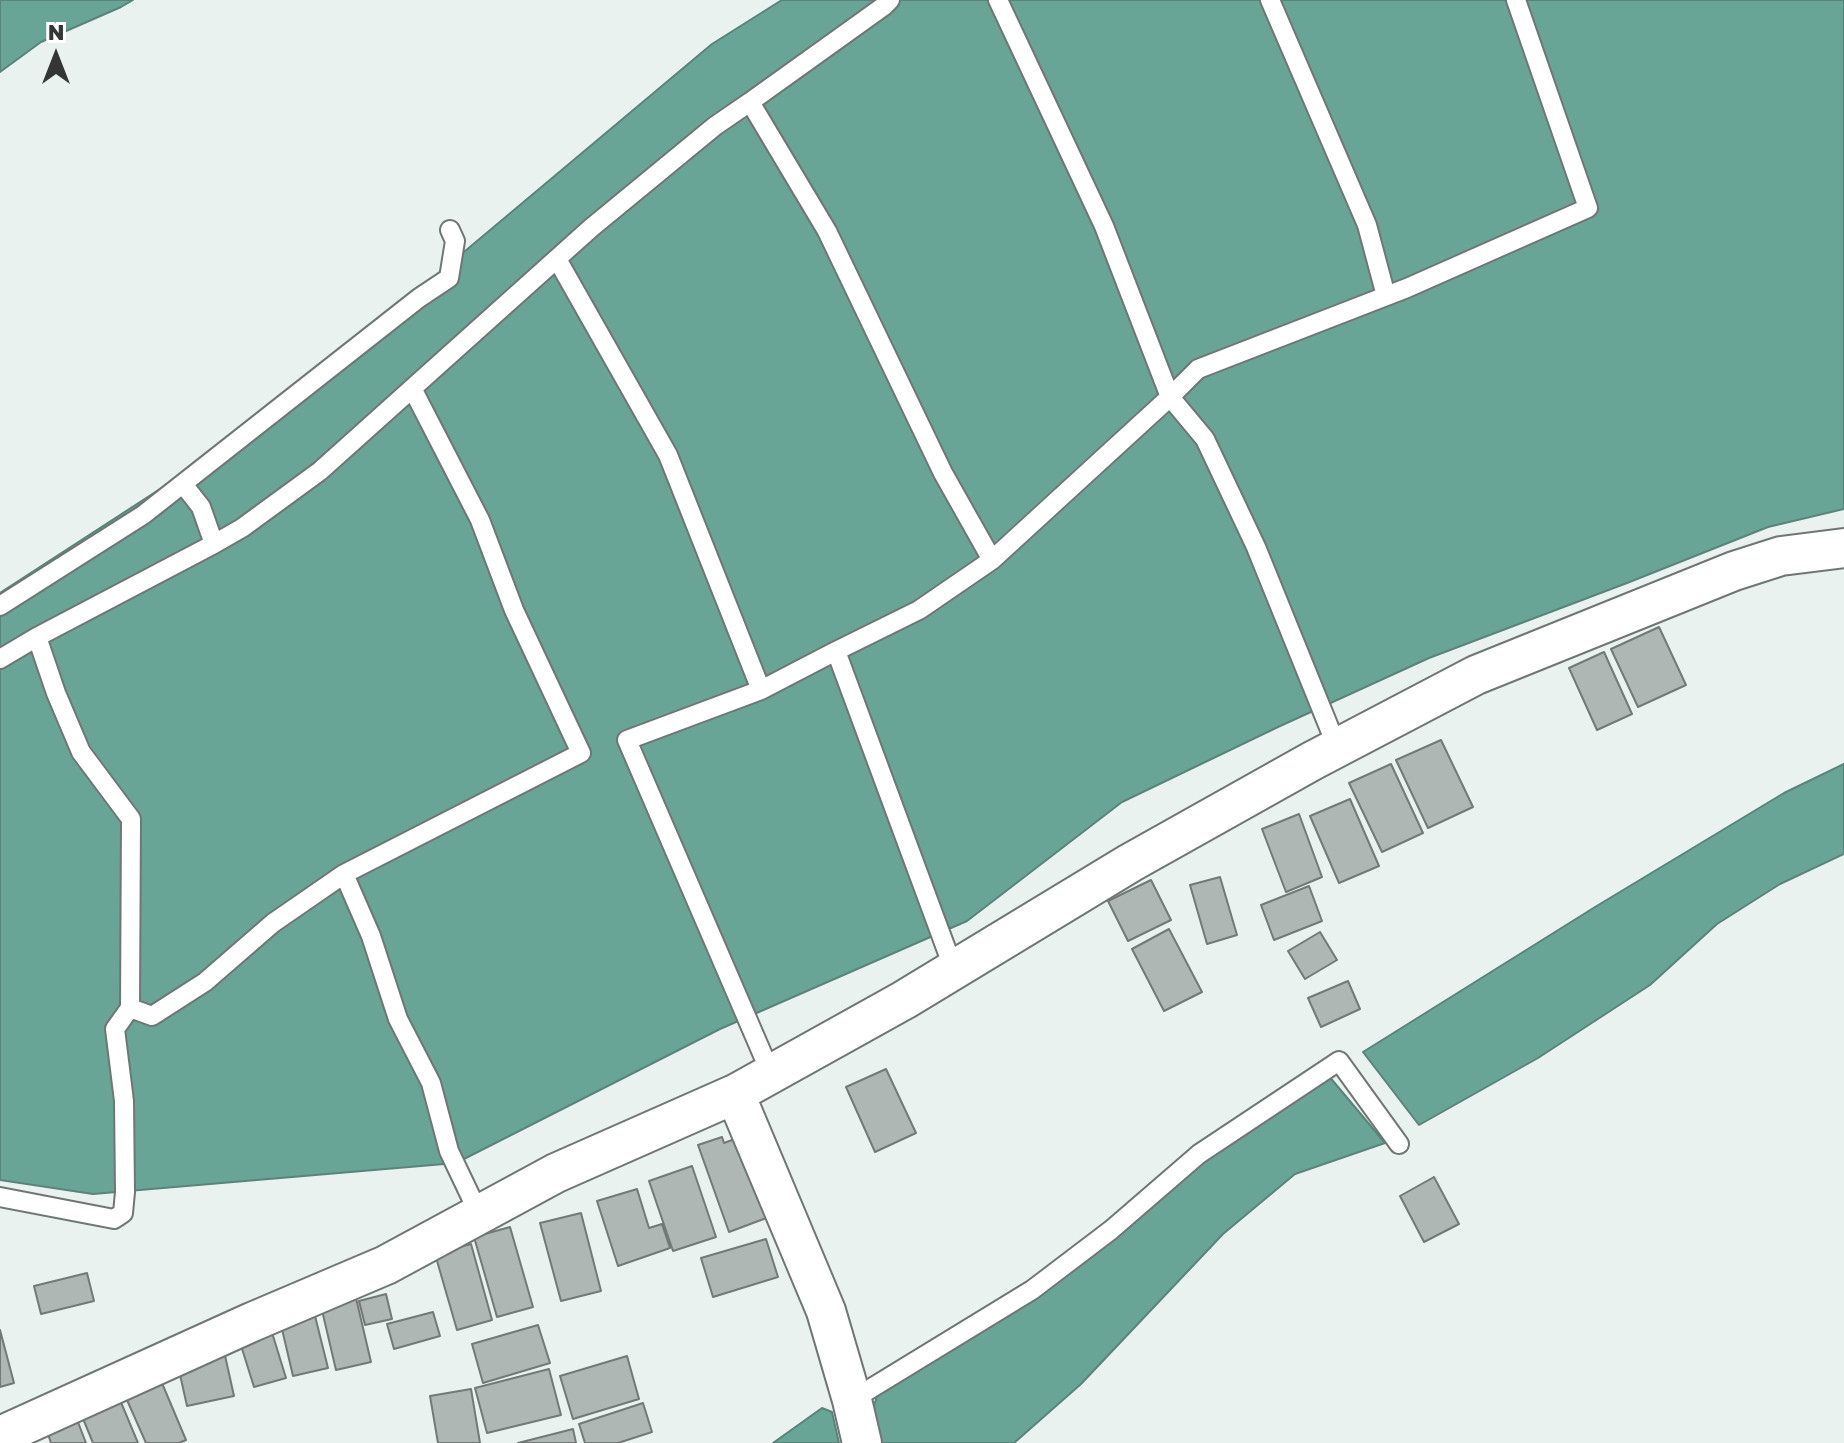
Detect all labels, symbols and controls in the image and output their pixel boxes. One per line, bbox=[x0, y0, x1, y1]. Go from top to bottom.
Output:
north arrow bbox=[16, 16, 96, 96]
text: N bbox=[48, 18, 64, 45]

